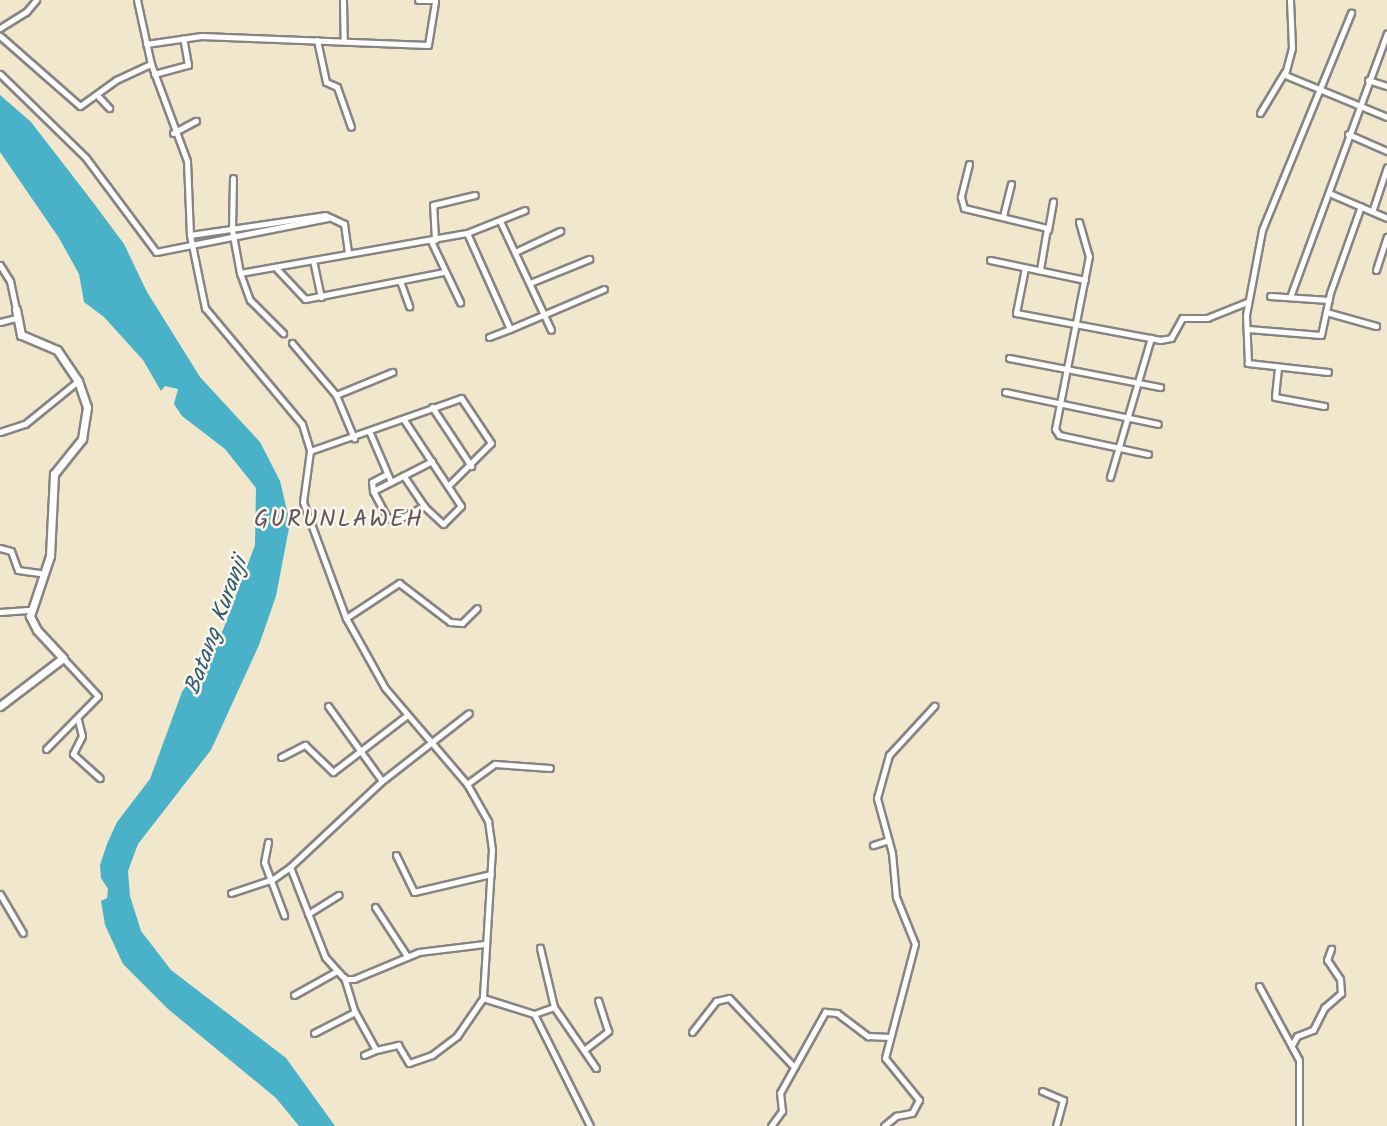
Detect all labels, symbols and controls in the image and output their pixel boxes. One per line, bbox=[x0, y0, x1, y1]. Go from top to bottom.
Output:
district label: GURUNLAWEH bbox=[255, 506, 423, 534]
water label: Batang Kuranji bbox=[179, 554, 255, 698]

